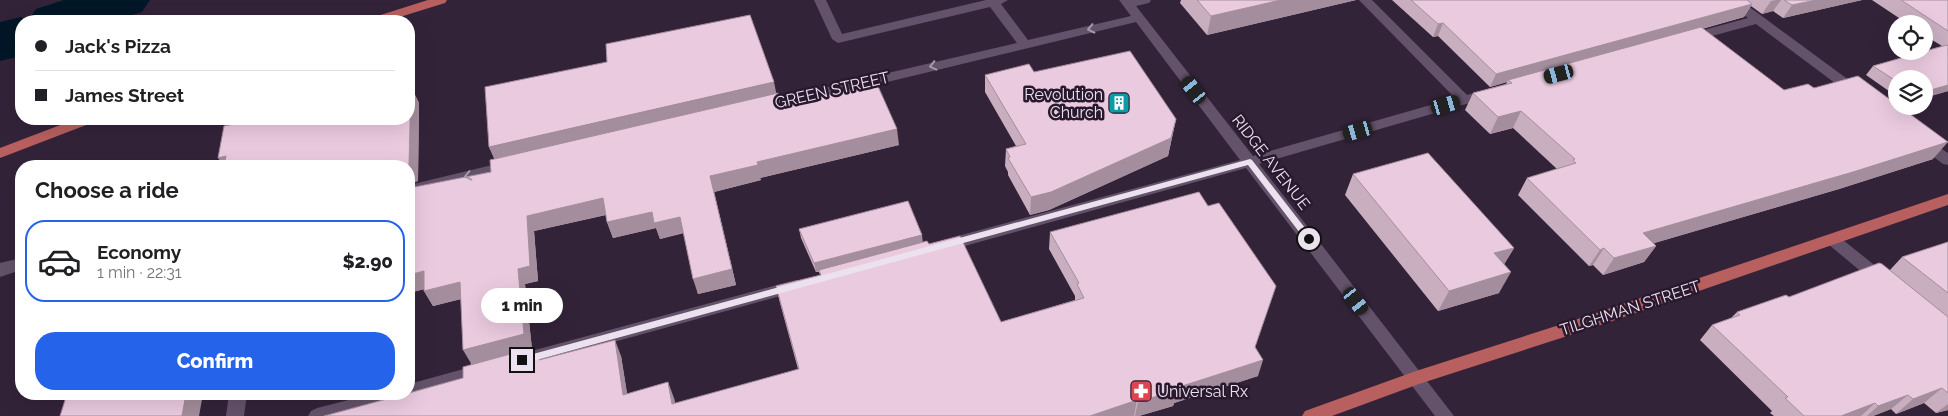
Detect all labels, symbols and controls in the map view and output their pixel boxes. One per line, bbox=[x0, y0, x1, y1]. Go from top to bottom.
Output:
map controls bbox=[1888, 15, 1933, 115]
button: locate bbox=[1888, 15, 1933, 60]
one-way arrow bbox=[1087, 23, 1095, 34]
text: Jack's Pizza bbox=[65, 35, 171, 57]
one-way arrow bbox=[929, 61, 937, 71]
car bbox=[1542, 63, 1575, 85]
street label: GREEN STREET bbox=[773, 68, 891, 112]
button: layers bbox=[1888, 70, 1933, 115]
car bbox=[1178, 74, 1209, 106]
text: James Street bbox=[65, 84, 184, 106]
place label: Revolution Church bbox=[1024, 85, 1103, 122]
building icon: Revolution Church bbox=[1107, 91, 1131, 115]
car bbox=[1429, 94, 1462, 116]
street label: RIDGE AVENUE bbox=[1228, 111, 1314, 213]
car bbox=[1341, 120, 1374, 142]
one-way arrow bbox=[464, 170, 473, 181]
text: Choose a ride bbox=[35, 177, 179, 203]
route start bbox=[1298, 228, 1320, 250]
icon: car bbox=[37, 239, 82, 284]
text: Economy bbox=[97, 241, 181, 263]
text: $2.90 bbox=[342, 250, 393, 272]
text: 1 min · 22:31 bbox=[97, 263, 182, 282]
street label: TILGHMAN STREET bbox=[1557, 276, 1703, 340]
car bbox=[1340, 285, 1371, 317]
callout: 1 min bbox=[481, 288, 563, 322]
text: 1 min bbox=[501, 296, 543, 315]
button: Confirm bbox=[35, 332, 395, 390]
route end bbox=[511, 349, 533, 371]
pharmacy icon: Universal Rx bbox=[1129, 379, 1153, 403]
place label: Universal Rx bbox=[1157, 382, 1248, 401]

